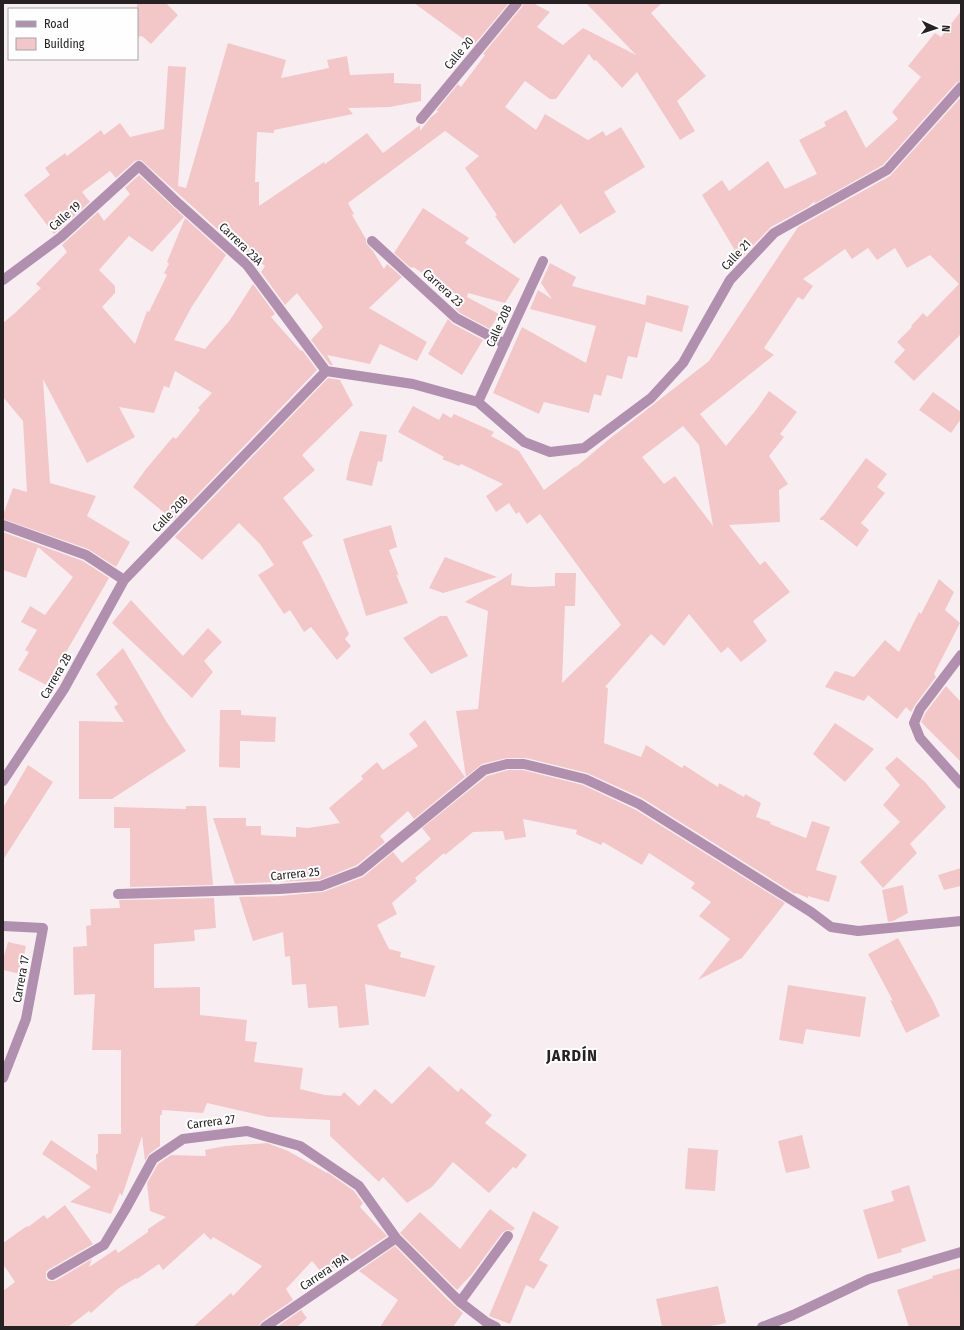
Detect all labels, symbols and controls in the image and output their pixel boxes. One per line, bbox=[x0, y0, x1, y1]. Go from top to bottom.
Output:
legend bbox=[8, 8, 138, 60]
north arrow bbox=[916, 8, 956, 48]
text: Road bbox=[44, 17, 69, 31]
text: N bbox=[939, 25, 952, 32]
street label: Calle 20 bbox=[441, 34, 477, 72]
text: Building bbox=[44, 37, 85, 51]
street label: Calle 19 bbox=[46, 198, 84, 234]
street label: Carrera 23A bbox=[216, 220, 266, 269]
street label: Calle 21 bbox=[718, 237, 754, 273]
street label: Carrera 23 bbox=[420, 266, 466, 310]
street label: Calle 20B bbox=[483, 302, 515, 349]
street label: Calle 20B bbox=[149, 493, 191, 535]
street label: Carrera 2B bbox=[37, 650, 75, 701]
street label: Carrera 25 bbox=[270, 864, 321, 884]
street label: Carrera 17 bbox=[10, 954, 32, 1004]
district label: JARDÍN bbox=[545, 1045, 598, 1065]
street label: Carrera 27 bbox=[186, 1112, 236, 1132]
street label: Carrera 19A bbox=[297, 1250, 351, 1293]

